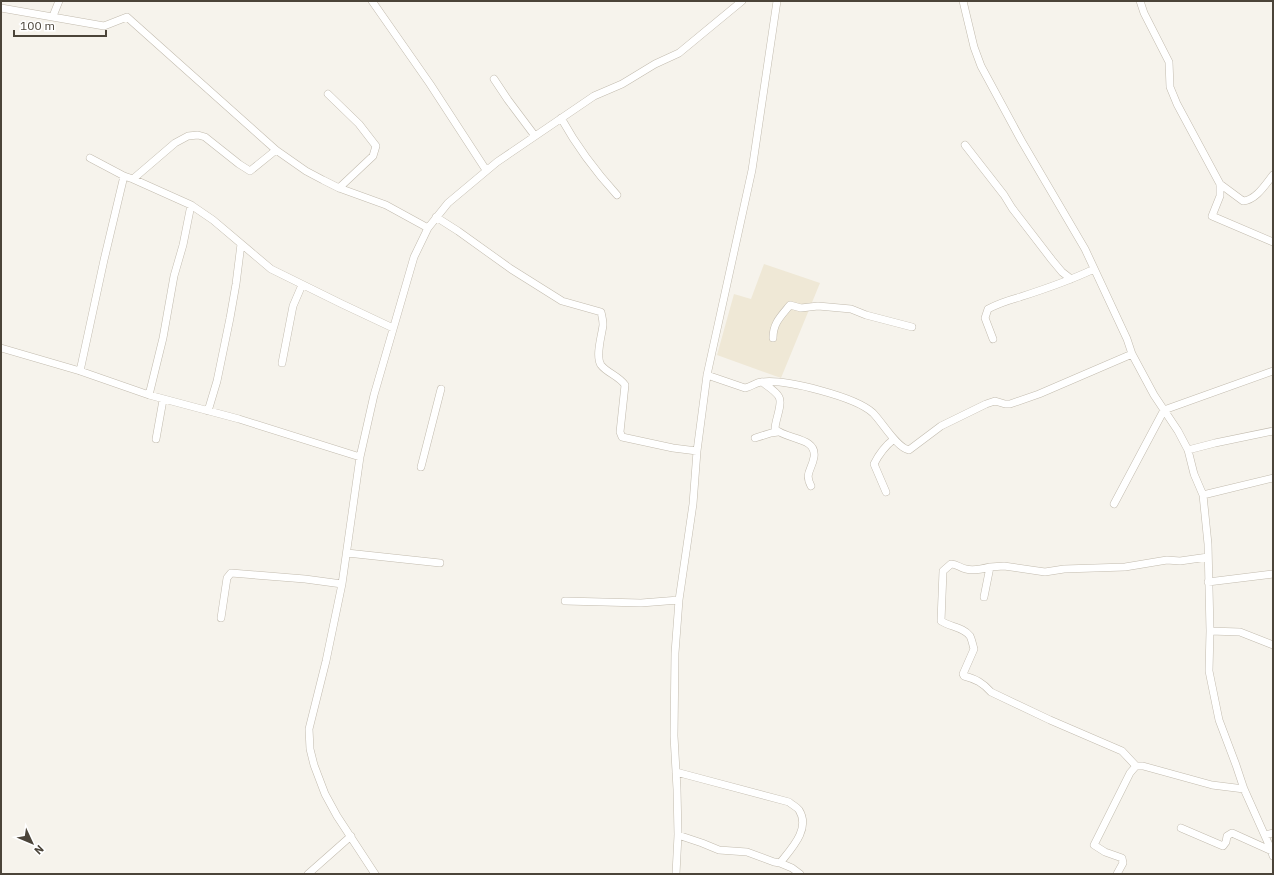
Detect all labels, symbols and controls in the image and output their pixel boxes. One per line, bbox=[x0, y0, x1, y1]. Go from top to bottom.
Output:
scale bar bbox=[14, 12, 106, 38]
text: 100 m bbox=[20, 18, 55, 33]
north arrow bbox=[12, 823, 52, 863]
text: N bbox=[31, 842, 47, 858]

